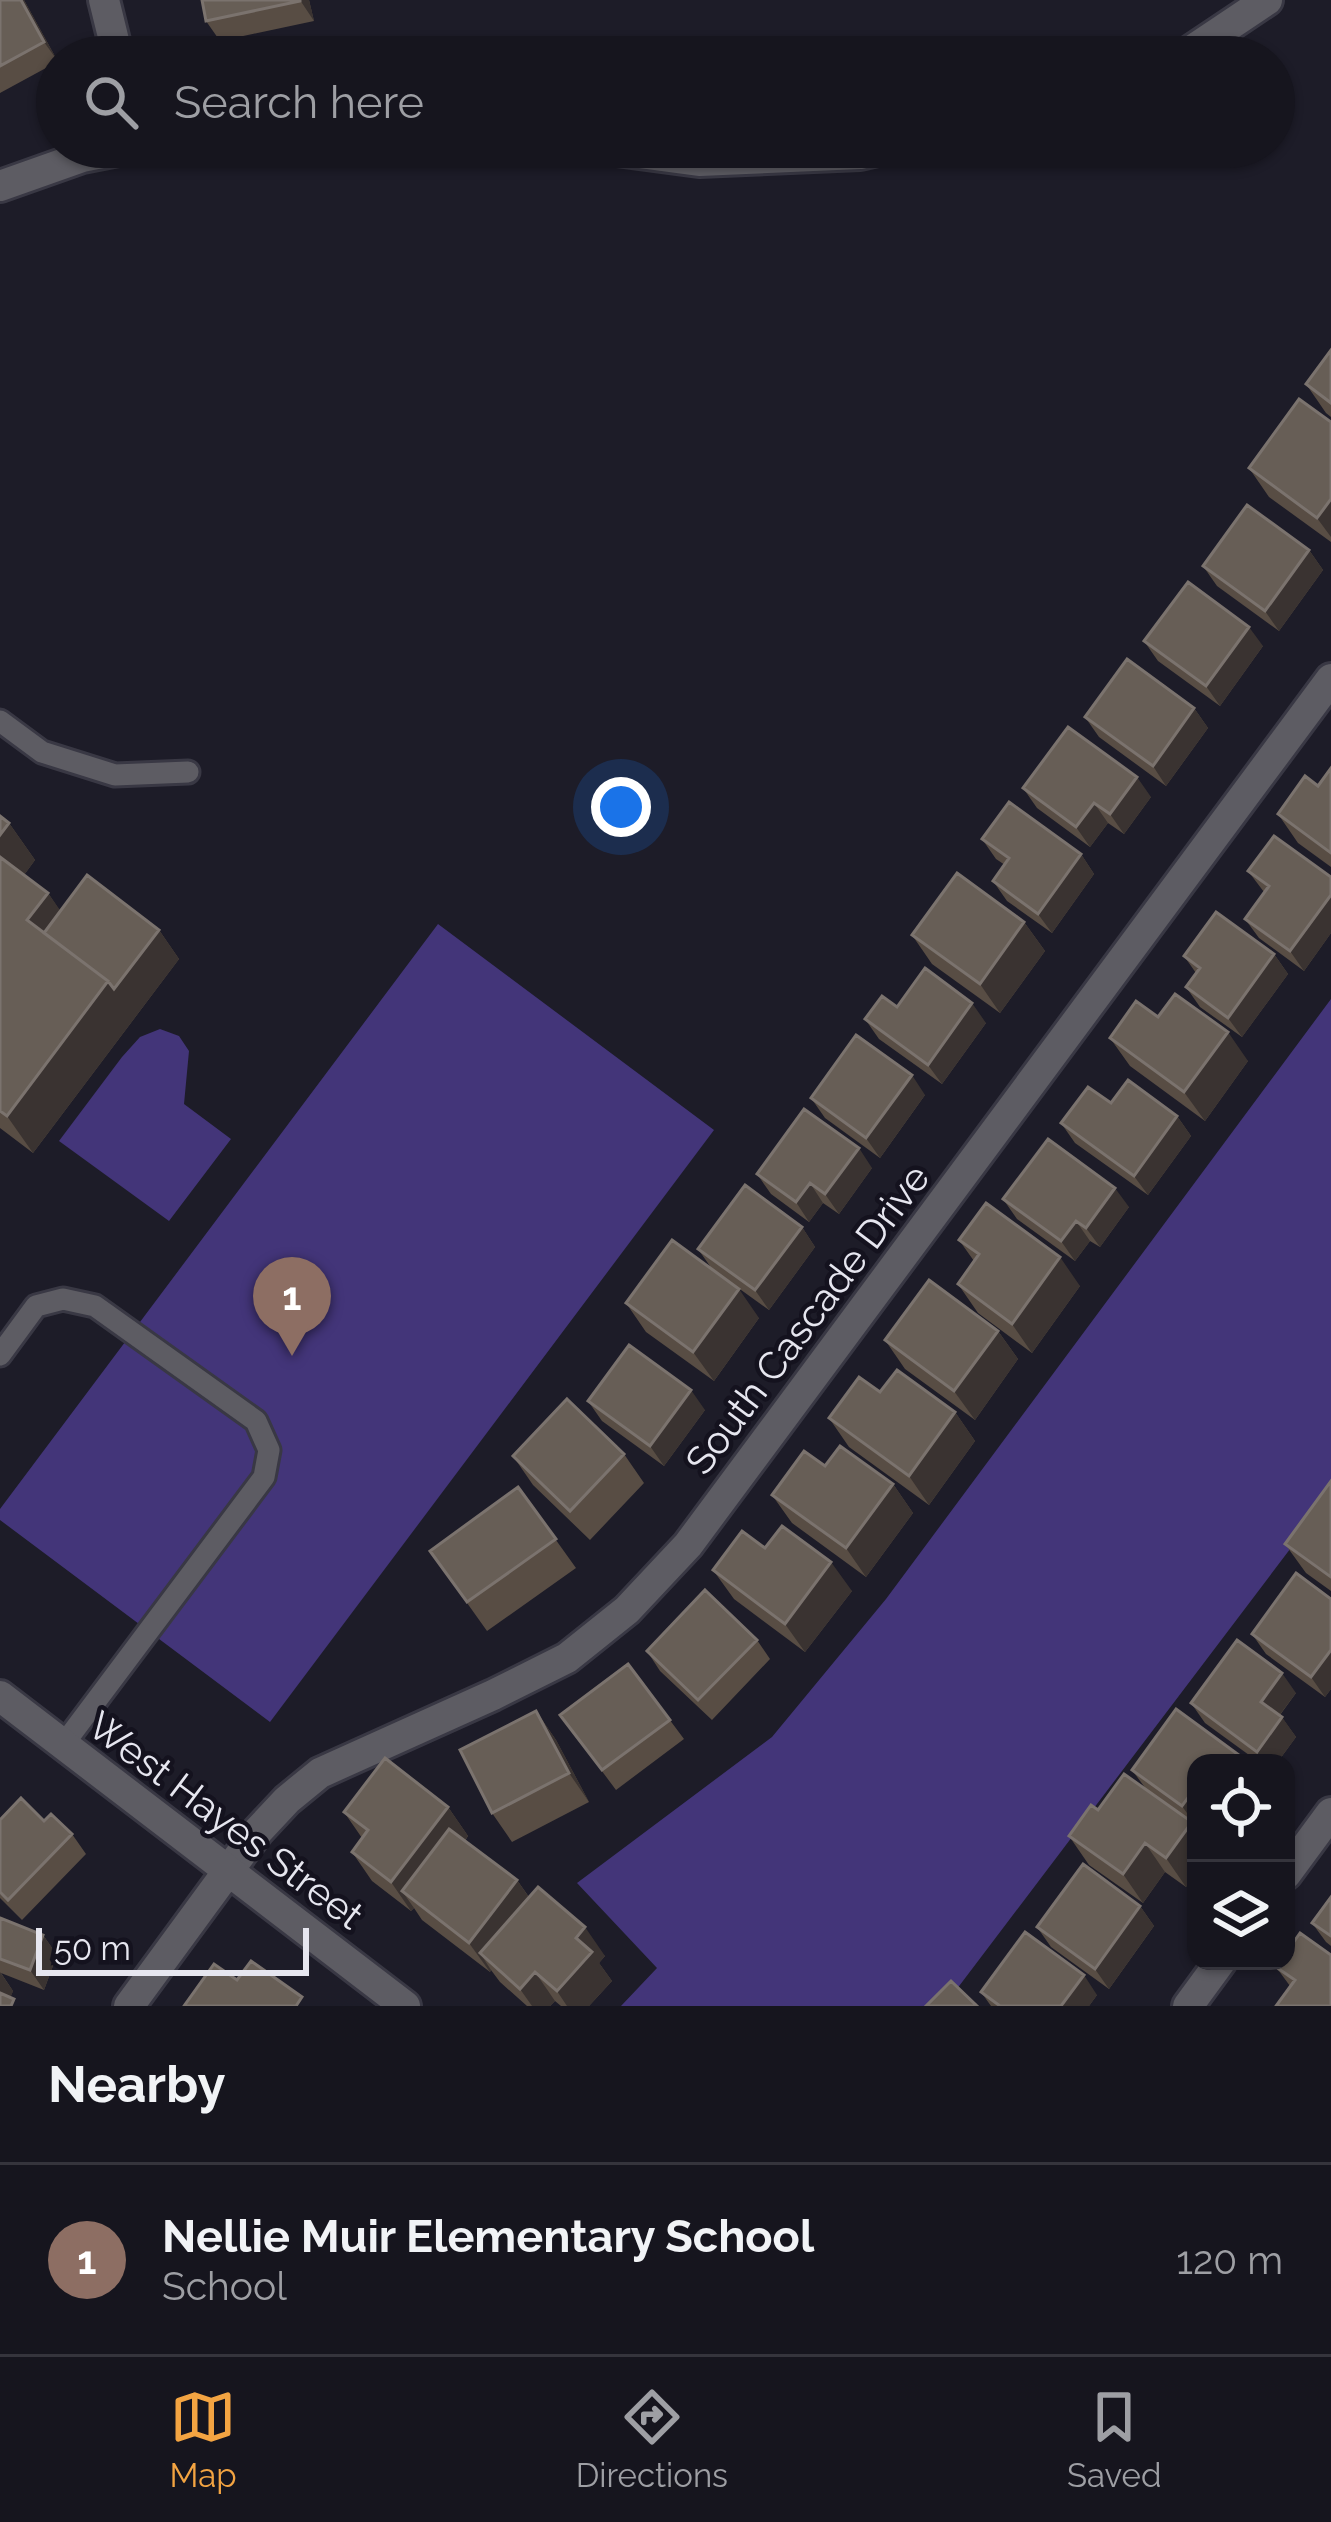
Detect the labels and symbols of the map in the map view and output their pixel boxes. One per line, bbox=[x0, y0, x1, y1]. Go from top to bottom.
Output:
your location bbox=[591, 777, 651, 837]
street label: South Cascade Drive bbox=[676, 1155, 938, 1483]
pin: 1 bbox=[253, 1257, 331, 1356]
street label: West Hayes Street bbox=[79, 1702, 373, 1938]
scale bar bbox=[36, 1922, 309, 1975]

